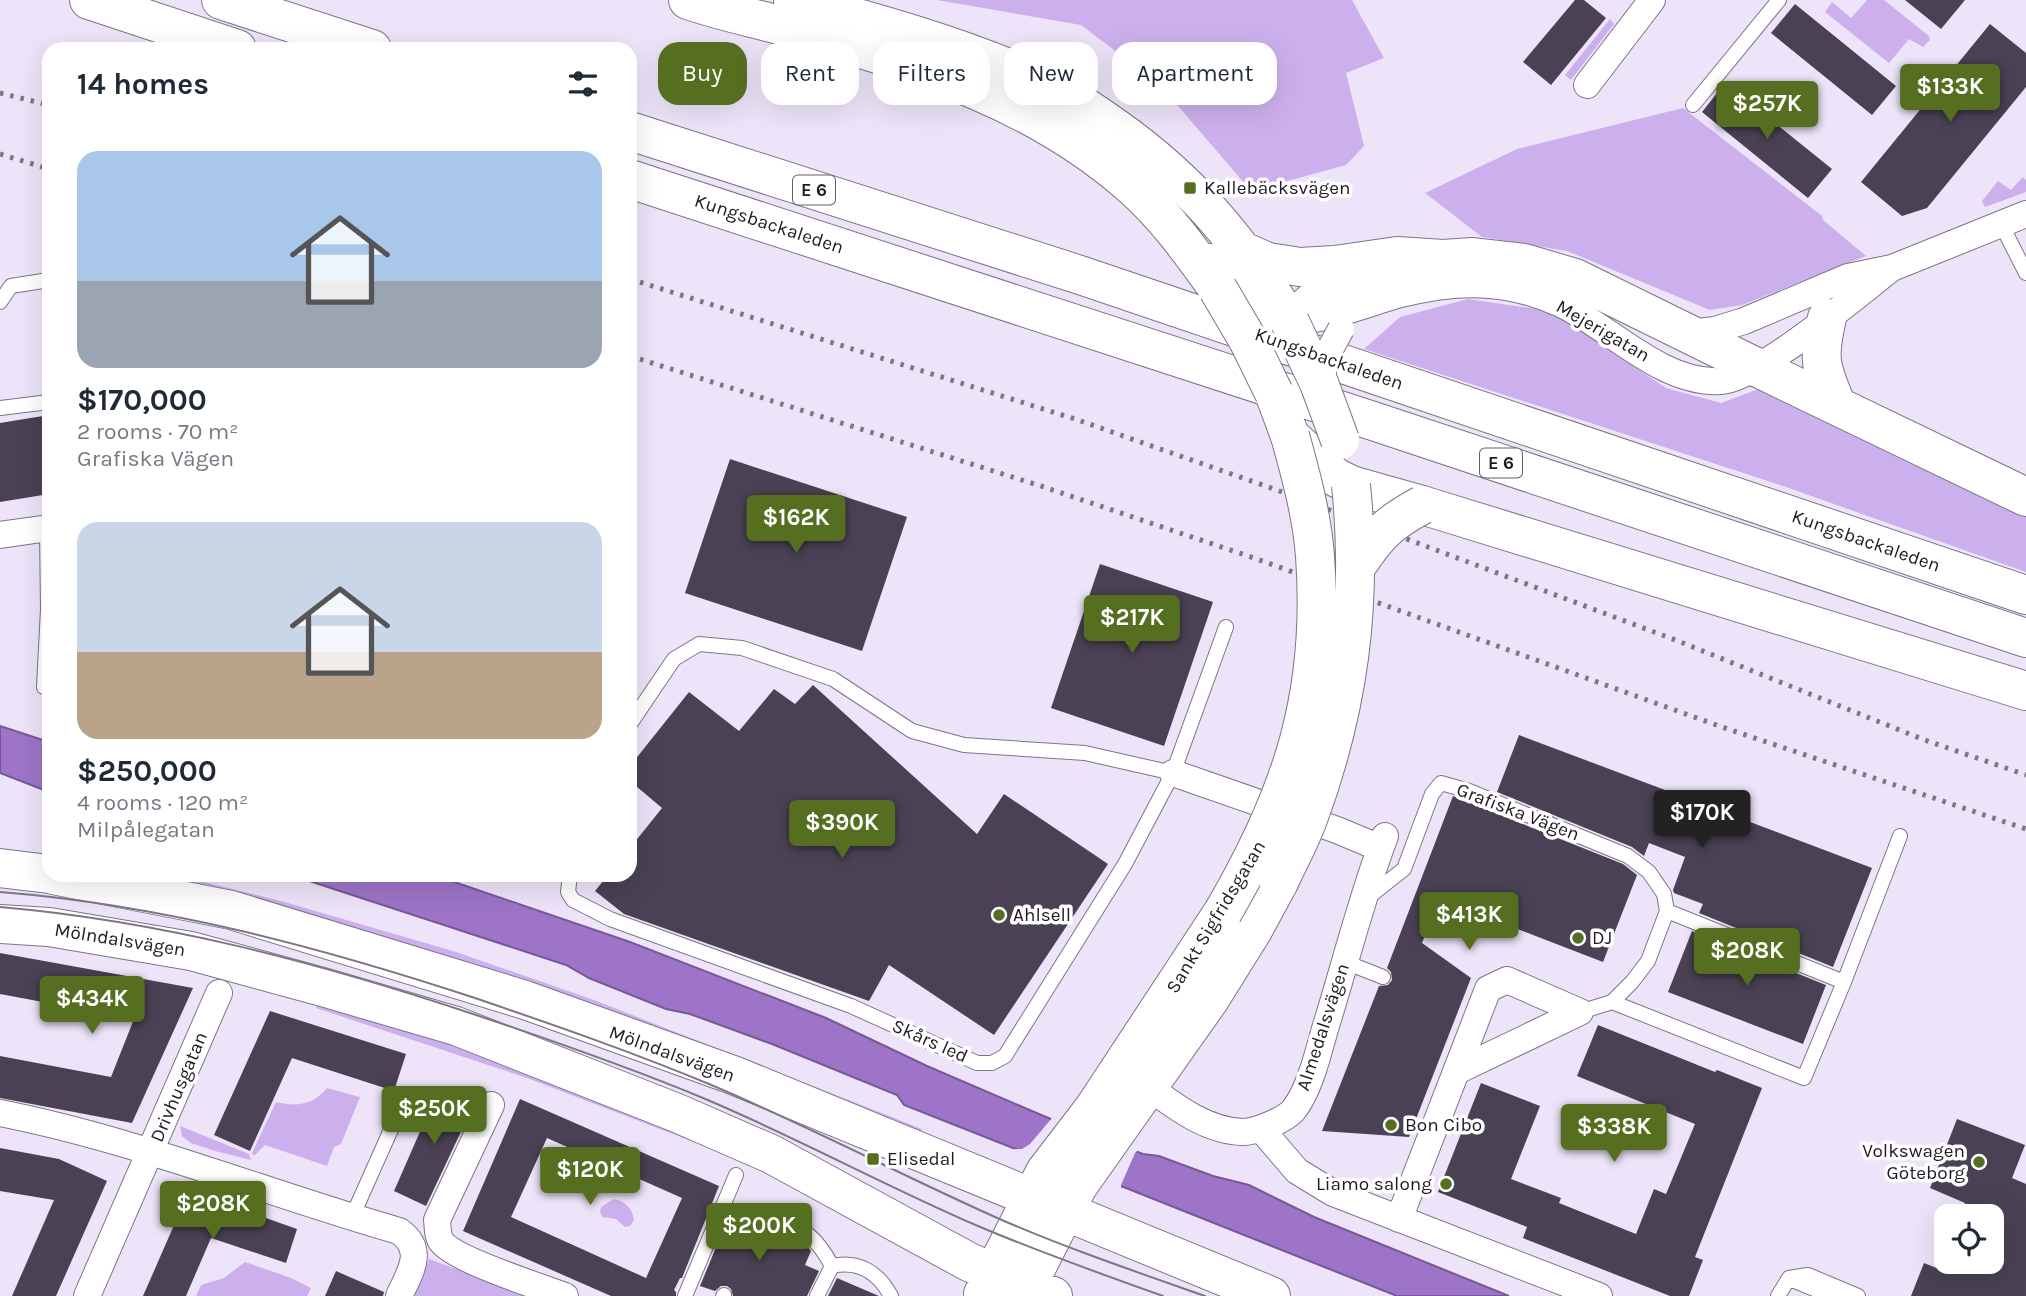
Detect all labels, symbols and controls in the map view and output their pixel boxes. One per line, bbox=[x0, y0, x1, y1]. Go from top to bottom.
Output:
chip: Buy bbox=[658, 42, 747, 105]
chip: Rent bbox=[761, 42, 859, 105]
chip: Filters bbox=[873, 42, 990, 105]
chip: New bbox=[1004, 42, 1098, 105]
chip: Apartment bbox=[1112, 42, 1277, 105]
pin: $133K bbox=[1901, 64, 1999, 124]
icon: filters bbox=[564, 65, 602, 103]
text: 14 homes bbox=[77, 66, 209, 102]
text: $133K bbox=[1916, 73, 1984, 100]
pin: $257K bbox=[1718, 82, 1816, 141]
text: $257K bbox=[1732, 90, 1802, 117]
road number: E 6 bbox=[793, 176, 835, 204]
place label: Kallebäcksvägen bbox=[1204, 177, 1351, 199]
marker: Kallebäcksvägen bbox=[1182, 180, 1198, 196]
street label: Kungsbackaleden bbox=[692, 190, 846, 258]
icon: home bbox=[277, 197, 403, 323]
street label: Mejerigatan bbox=[1552, 295, 1654, 367]
street label: Kungsbackaleden bbox=[1252, 323, 1406, 395]
text: $170,000 bbox=[77, 382, 207, 418]
text: 2 rooms · 70 m² bbox=[77, 418, 239, 445]
text: Grafiska Vägen bbox=[77, 445, 234, 472]
road number: E 6 bbox=[1480, 448, 1522, 477]
pin: $162K bbox=[747, 496, 845, 555]
text: $162K bbox=[763, 504, 829, 531]
street label: Kungsbackaleden bbox=[1789, 505, 1943, 577]
icon: home bbox=[277, 568, 403, 694]
pin: $217K bbox=[1083, 596, 1181, 655]
text: $217K bbox=[1100, 604, 1164, 631]
text: $250,000 bbox=[77, 753, 217, 789]
street label: Grafiska Vägen bbox=[1453, 778, 1583, 846]
text: 4 rooms · 120 m² bbox=[77, 789, 248, 816]
pin: $170K bbox=[1653, 790, 1751, 850]
text: $170K bbox=[1669, 799, 1735, 826]
pin: $390K bbox=[793, 800, 891, 860]
text: $390K bbox=[805, 809, 879, 836]
text: Milpålegatan bbox=[77, 816, 215, 843]
street label: Sankt Sigfridsgatan bbox=[1162, 837, 1270, 997]
pin: $413K bbox=[1420, 892, 1518, 952]
text: $413K bbox=[1435, 901, 1503, 928]
place label: Ahlsell bbox=[1013, 904, 1071, 926]
marker: Ahlsell bbox=[991, 907, 1007, 923]
street label: Mölndalsvägen bbox=[53, 919, 187, 961]
place label: DJ bbox=[1592, 927, 1612, 949]
pin: $208K bbox=[1698, 928, 1796, 988]
marker: DJ bbox=[1570, 930, 1586, 946]
text: $208K bbox=[1710, 937, 1784, 964]
street label: Almedalsvägen bbox=[1292, 960, 1354, 1094]
pin: $434K bbox=[43, 976, 141, 1036]
text: $434K bbox=[56, 985, 128, 1012]
street label: Skårs led bbox=[889, 1015, 971, 1067]
street label: Mölndalsvägen bbox=[606, 1021, 738, 1087]
street label: Drivhusgatan bbox=[146, 1028, 212, 1146]
pin: $250K bbox=[385, 1086, 483, 1146]
text: $250K bbox=[398, 1095, 470, 1122]
pin: $338K bbox=[1565, 1104, 1663, 1164]
text: $338K bbox=[1577, 1113, 1651, 1140]
place label: Bon Cibo bbox=[1405, 1114, 1482, 1136]
marker: Bon Cibo bbox=[1383, 1117, 1399, 1133]
place label: Volkswagen Göteborg bbox=[1862, 1140, 1965, 1184]
pin: $120K bbox=[541, 1148, 639, 1207]
place label: Elisedal bbox=[887, 1148, 955, 1170]
marker: Elisedal bbox=[865, 1151, 881, 1167]
marker: Volkswagen Göteborg bbox=[1971, 1154, 1987, 1170]
text: $120K bbox=[556, 1156, 624, 1183]
place label: Liamo salong bbox=[1316, 1173, 1432, 1195]
marker: Liamo salong bbox=[1438, 1176, 1454, 1192]
pin: $208K bbox=[164, 1182, 262, 1241]
text: $208K bbox=[176, 1190, 250, 1217]
pin: $200K bbox=[710, 1204, 808, 1263]
map controls bbox=[1934, 1204, 2004, 1274]
button: locate bbox=[1934, 1204, 2004, 1274]
text: $200K bbox=[722, 1212, 796, 1239]

